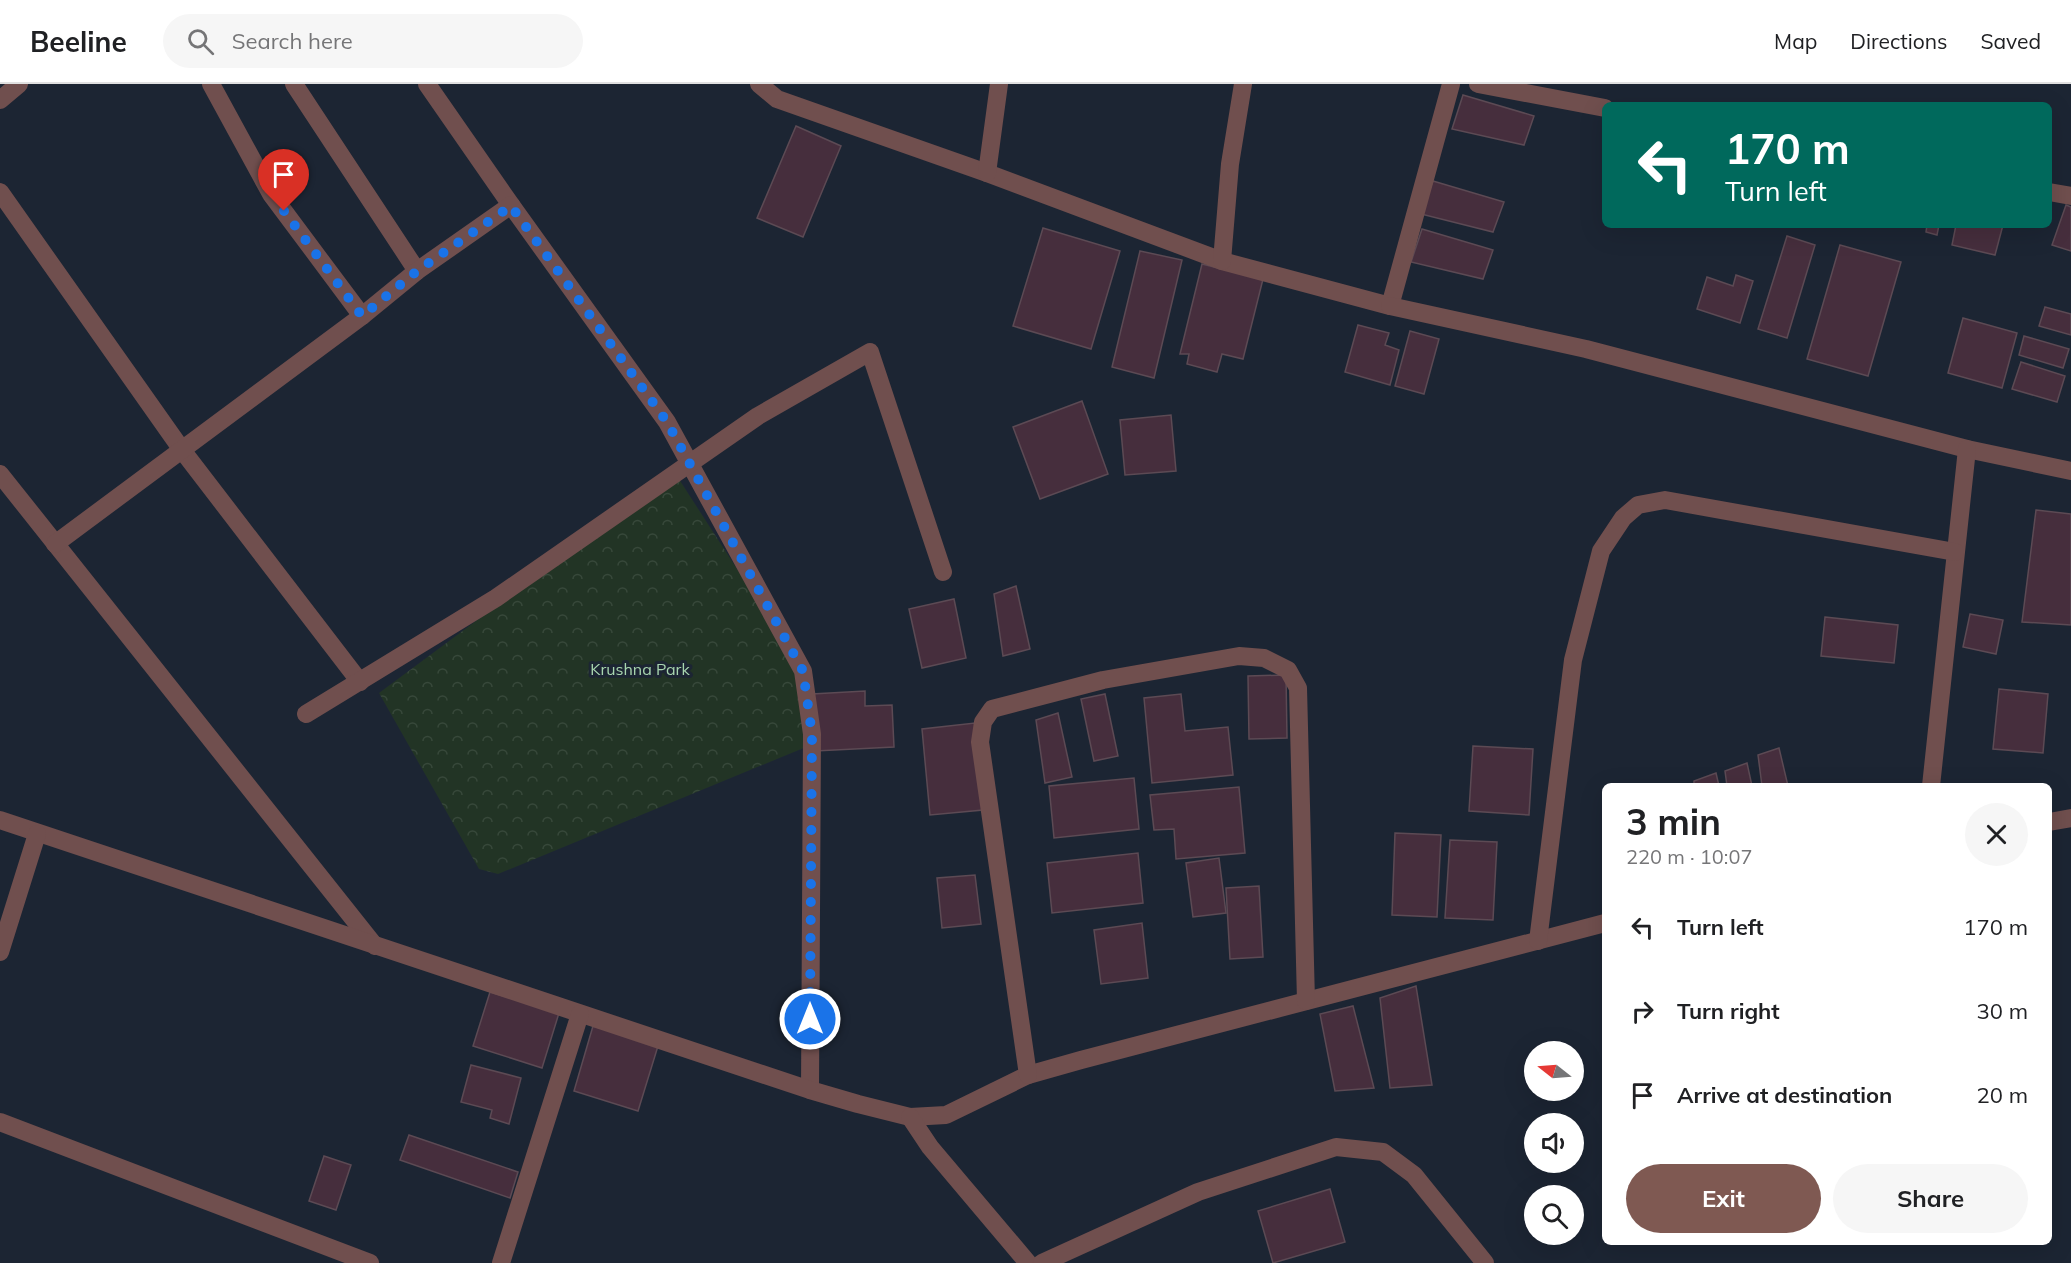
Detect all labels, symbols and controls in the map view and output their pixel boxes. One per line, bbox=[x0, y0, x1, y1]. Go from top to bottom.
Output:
search box bbox=[163, 14, 583, 68]
text: Beeline bbox=[30, 24, 127, 59]
icon: search bbox=[184, 25, 217, 58]
text: Search here bbox=[232, 27, 353, 55]
text: Map bbox=[1774, 28, 1817, 54]
text: Directions bbox=[1850, 28, 1947, 54]
text: Saved bbox=[1980, 28, 2041, 54]
text: 170 m bbox=[1725, 122, 1850, 175]
icon: left bbox=[1626, 126, 1704, 204]
pin bbox=[258, 149, 309, 211]
icon: arrive bbox=[267, 158, 300, 191]
text: Turn left bbox=[1725, 174, 1827, 208]
park label: Krushna Park bbox=[590, 659, 690, 679]
text: 3 min bbox=[1626, 799, 1721, 844]
button: close bbox=[1965, 803, 2028, 866]
text: 220 m · 10:07 bbox=[1626, 844, 1752, 869]
icon: left bbox=[1626, 911, 1659, 944]
text: Turn left bbox=[1677, 913, 1764, 941]
text: 170 m bbox=[1963, 913, 2028, 941]
position arrow bbox=[778, 987, 842, 1051]
icon: right bbox=[1626, 995, 1659, 1028]
text: Turn right bbox=[1677, 997, 1780, 1025]
text: 30 m bbox=[1977, 997, 2028, 1025]
north arrow bbox=[1524, 1041, 1584, 1101]
map controls bbox=[1524, 1041, 1584, 1245]
icon: arrive bbox=[1626, 1079, 1659, 1112]
text: Arrive at destination bbox=[1677, 1081, 1892, 1109]
text: 20 m bbox=[1977, 1081, 2028, 1109]
button: sound bbox=[1524, 1113, 1584, 1173]
button: Exit bbox=[1626, 1164, 1821, 1233]
button: Share bbox=[1833, 1164, 2028, 1233]
button: search bbox=[1524, 1185, 1584, 1245]

